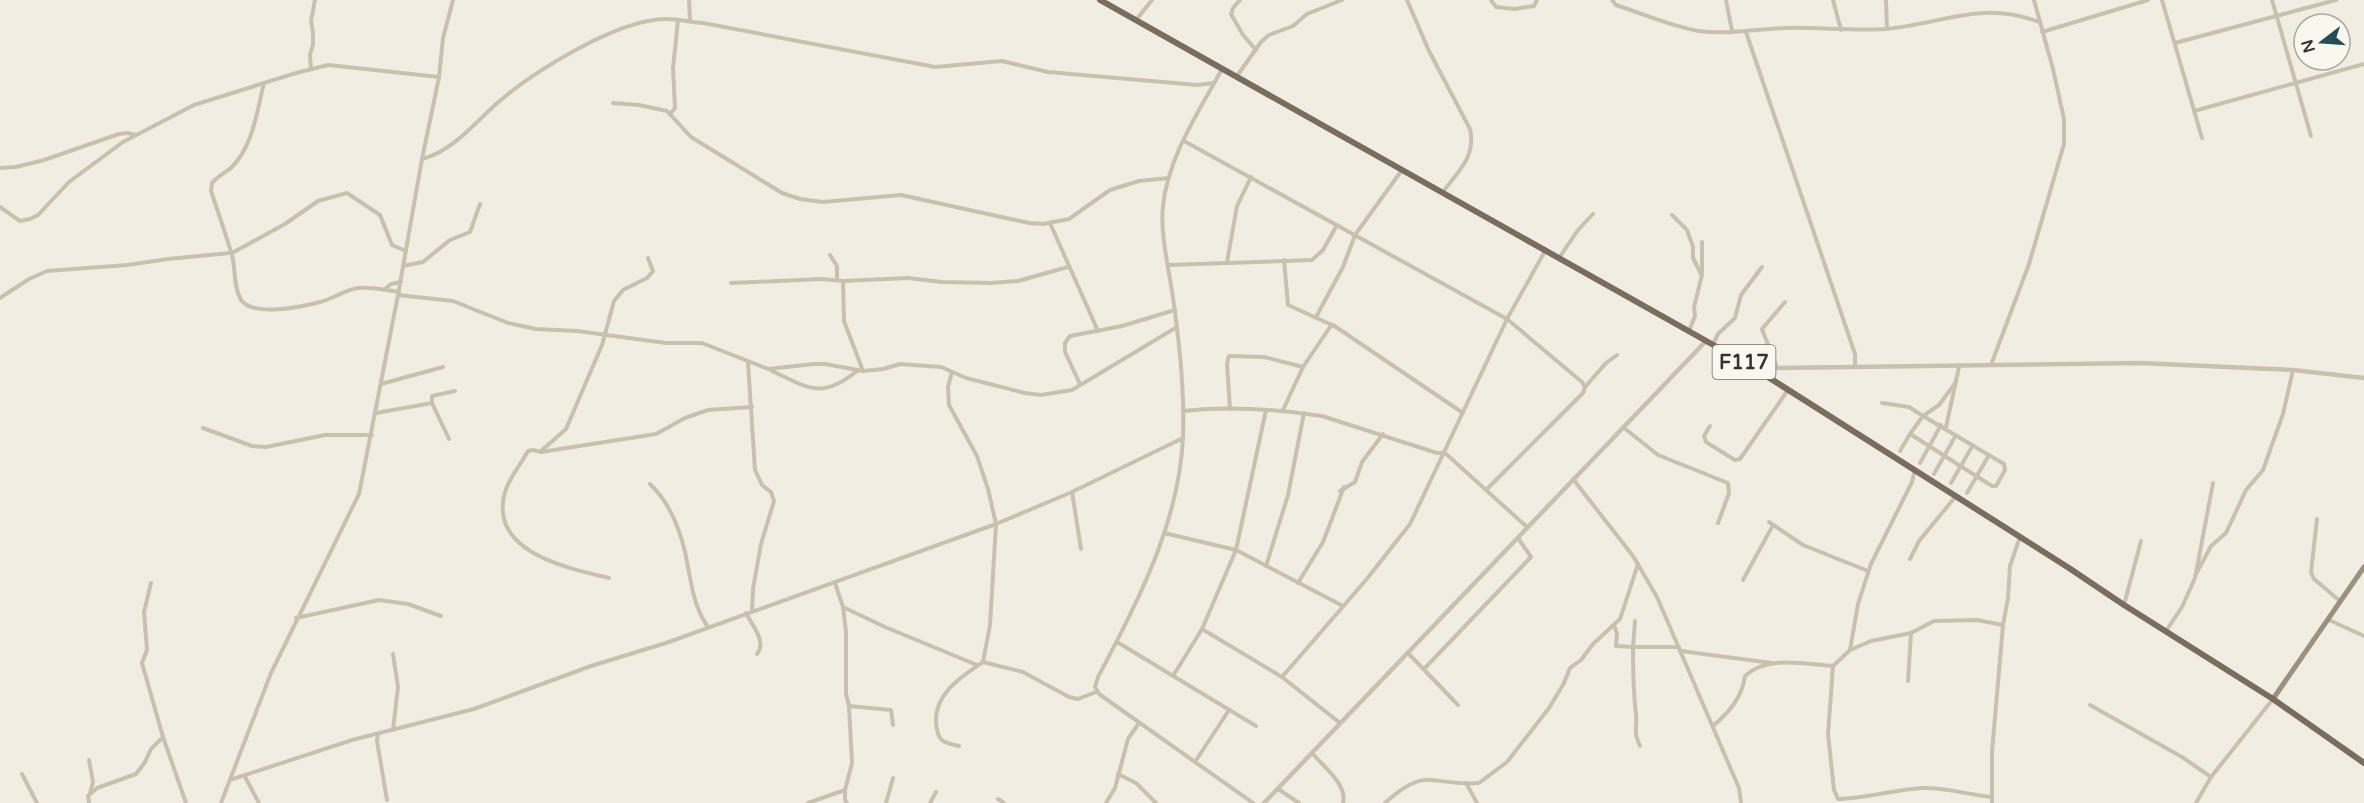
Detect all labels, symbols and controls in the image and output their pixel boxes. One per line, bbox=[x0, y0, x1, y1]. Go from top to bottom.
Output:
north arrow bbox=[2292, 12, 2352, 72]
text: N bbox=[2297, 37, 2320, 55]
road number: F117 bbox=[1712, 345, 1776, 379]

